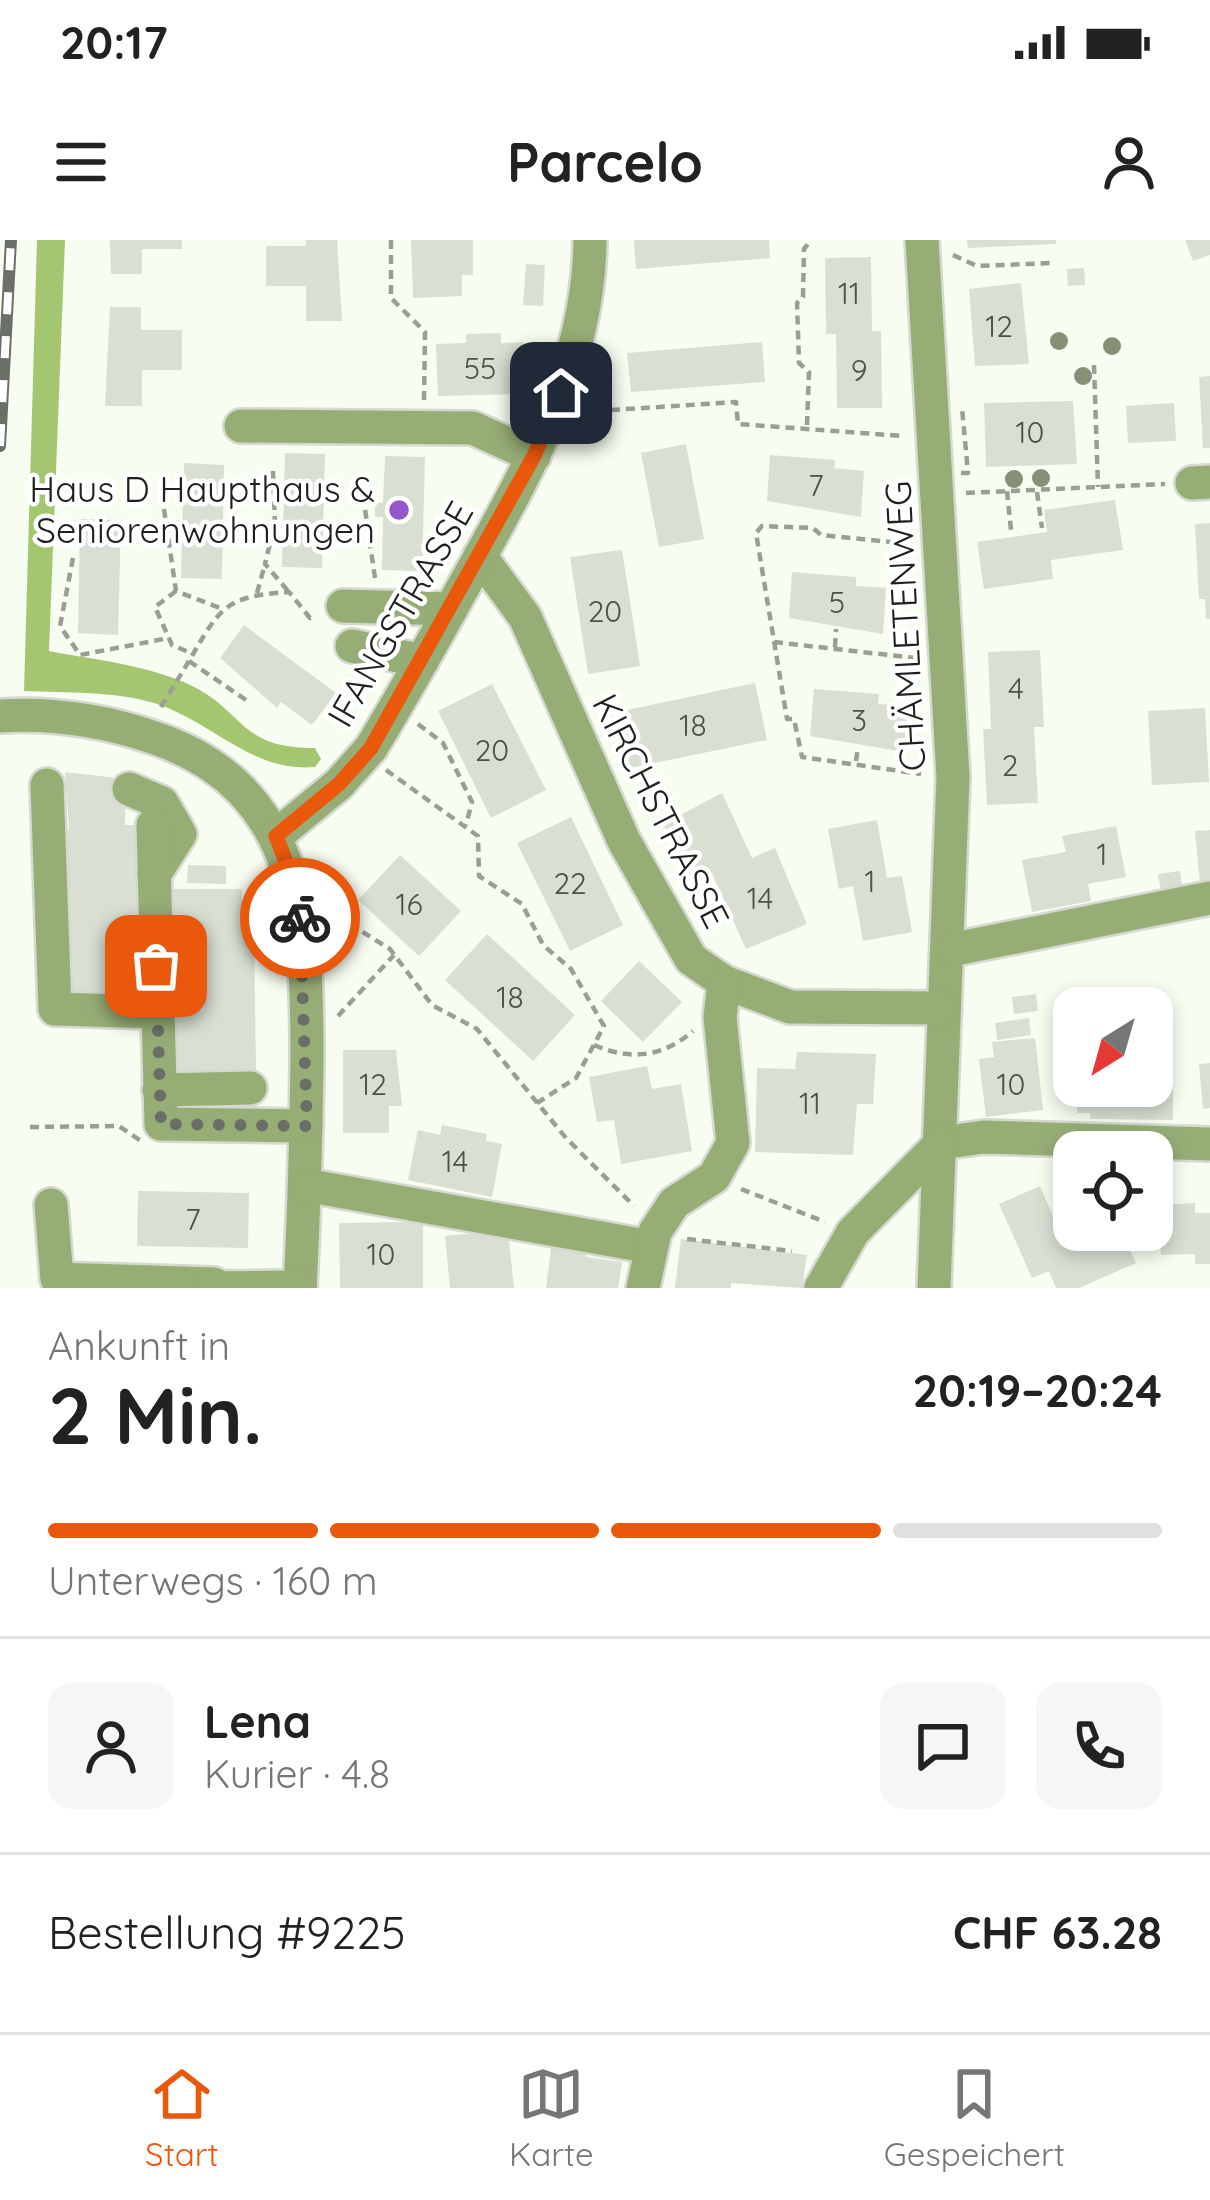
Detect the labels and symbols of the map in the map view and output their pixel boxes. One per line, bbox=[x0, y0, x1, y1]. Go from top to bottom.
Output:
house number: 11 bbox=[838, 274, 860, 312]
house number: 12 bbox=[985, 307, 1013, 345]
pin bbox=[510, 342, 612, 444]
house number: 55 bbox=[464, 349, 496, 387]
house number: 9 bbox=[851, 351, 867, 389]
house number: 10 bbox=[1016, 413, 1044, 451]
place label: Haus D Haupthaus & Seniorenwohnungen bbox=[29, 466, 375, 552]
house number: 7 bbox=[808, 466, 824, 504]
street label: CHÄMLETENWEG bbox=[874, 480, 935, 772]
street label: IFANGSTRASSE bbox=[317, 493, 482, 735]
marker: Haus D Haupthaus & Seniorenwohnungen bbox=[386, 497, 412, 523]
house number: 5 bbox=[829, 583, 845, 621]
house number: 20 bbox=[588, 592, 622, 630]
house number: 4 bbox=[1008, 669, 1024, 707]
street label: KIRCHSTRASSE bbox=[583, 686, 740, 935]
house number: 3 bbox=[851, 701, 867, 739]
house number: 18 bbox=[679, 706, 707, 744]
house number: 20 bbox=[475, 731, 509, 769]
house number: 2 bbox=[1002, 746, 1018, 784]
house number: 1 bbox=[1096, 835, 1108, 873]
courier bbox=[240, 858, 360, 978]
house number: 1 bbox=[864, 862, 876, 900]
house number: 22 bbox=[553, 864, 587, 902]
house number: 14 bbox=[747, 879, 773, 917]
house number: 16 bbox=[395, 885, 423, 923]
pin bbox=[105, 915, 207, 1017]
house number: 18 bbox=[496, 978, 524, 1016]
north arrow bbox=[1053, 987, 1173, 1107]
house number: 12 bbox=[359, 1065, 387, 1103]
house number: 10 bbox=[997, 1065, 1025, 1103]
house number: 11 bbox=[799, 1084, 821, 1122]
house number: 14 bbox=[442, 1142, 468, 1180]
house number: 7 bbox=[185, 1200, 201, 1238]
house number: 10 bbox=[367, 1235, 395, 1273]

